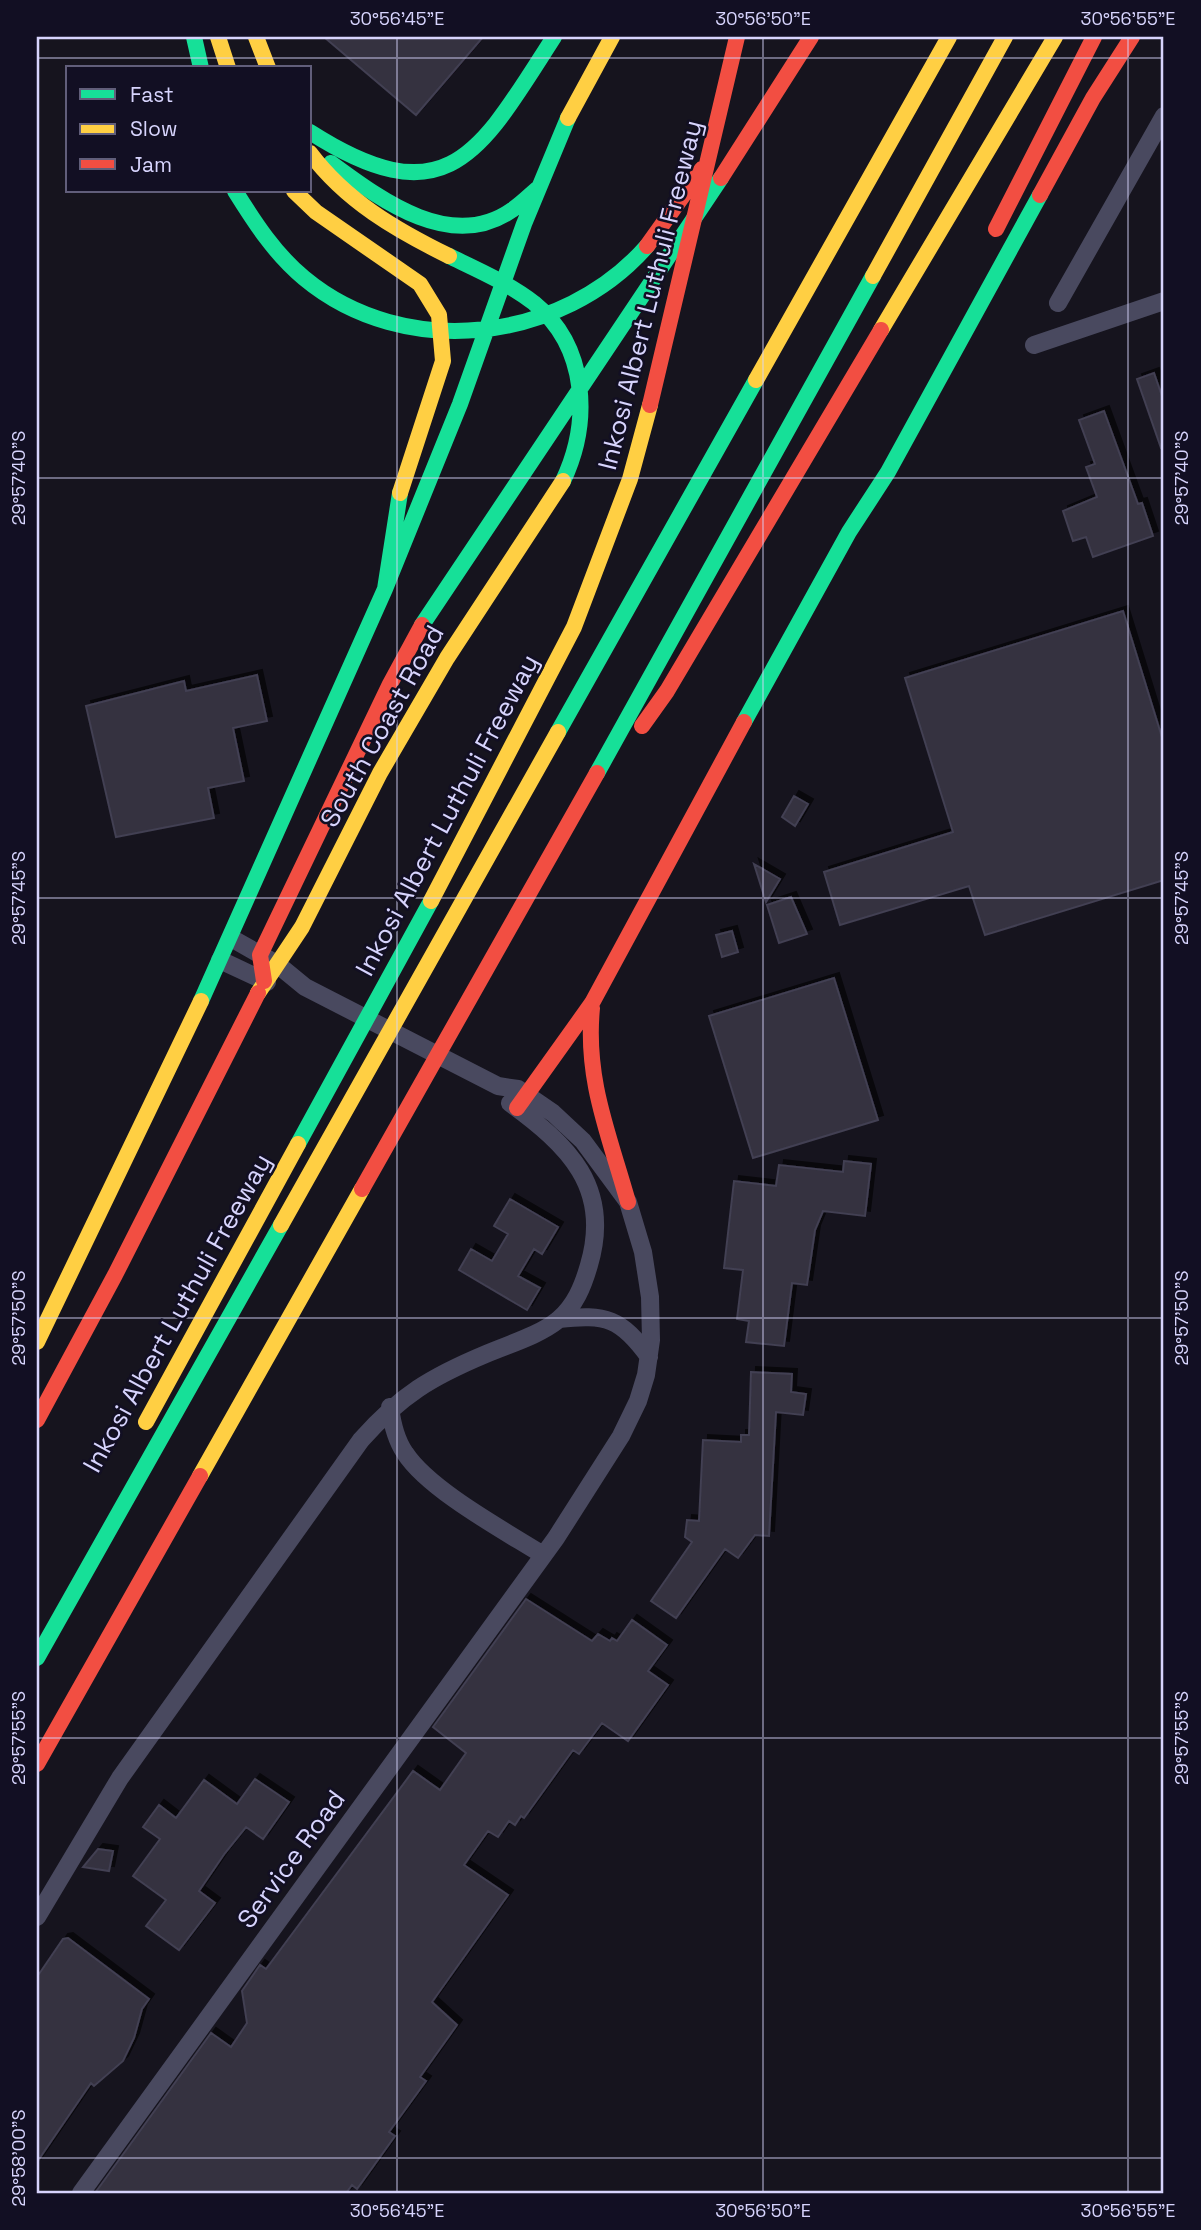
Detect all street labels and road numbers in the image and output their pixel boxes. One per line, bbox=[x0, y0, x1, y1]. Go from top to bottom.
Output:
street label: Inkosi Albert Luthuli Freeway bbox=[590, 116, 710, 474]
street label: South Coast Road bbox=[312, 619, 452, 833]
street label: Inkosi Albert Luthuli Freeway bbox=[348, 648, 546, 982]
street label: Inkosi Albert Luthuli Freeway bbox=[75, 1148, 279, 1478]
street label: Service Road bbox=[229, 1783, 353, 1935]

